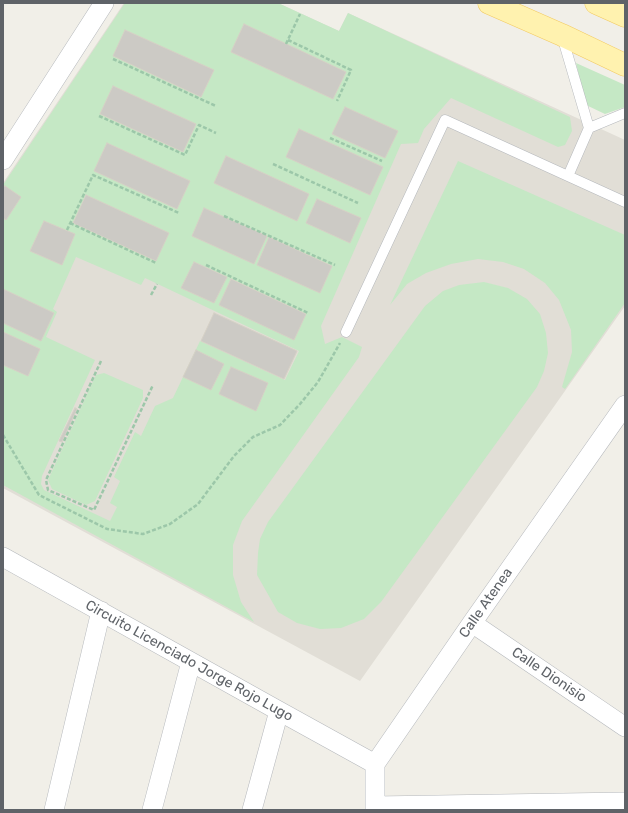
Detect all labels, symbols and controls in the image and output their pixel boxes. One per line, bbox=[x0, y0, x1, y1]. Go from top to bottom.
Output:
street label: Calle Atenea bbox=[456, 565, 516, 641]
street label: Circuito Licenciado Jorge Rojo Lugo bbox=[82, 597, 296, 725]
street label: Calle Dionisio bbox=[508, 644, 590, 706]

